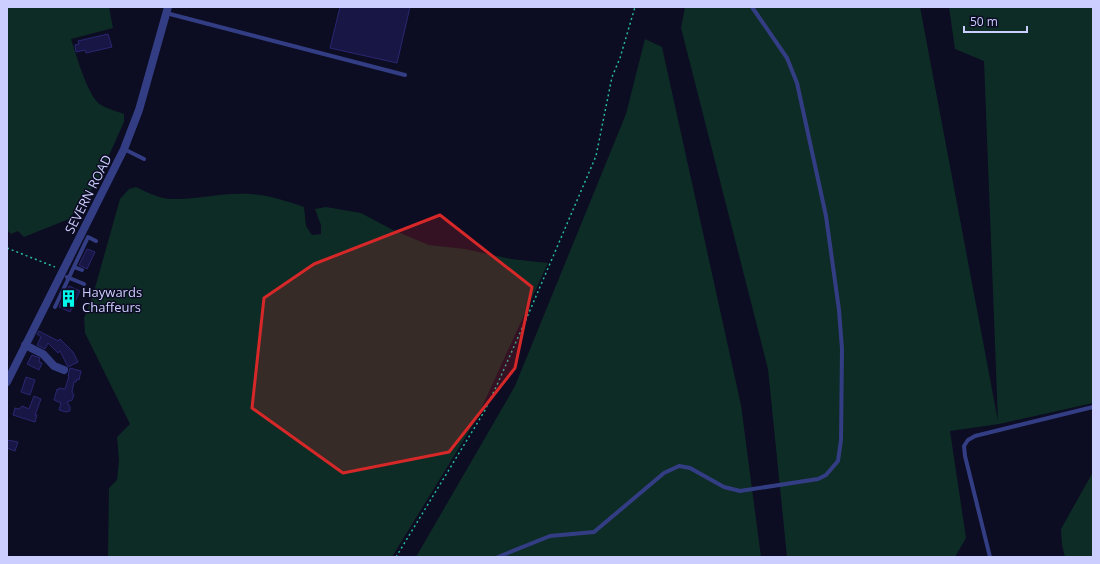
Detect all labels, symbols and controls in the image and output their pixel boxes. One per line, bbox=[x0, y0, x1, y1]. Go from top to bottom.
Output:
scale bar bbox=[964, 8, 1027, 34]
text: 50 m bbox=[970, 13, 998, 30]
street label: SEVERN ROAD bbox=[60, 151, 116, 237]
place label: Haywards Chaffeurs bbox=[82, 283, 142, 316]
building icon: Haywards Chaffeurs bbox=[59, 289, 79, 309]

